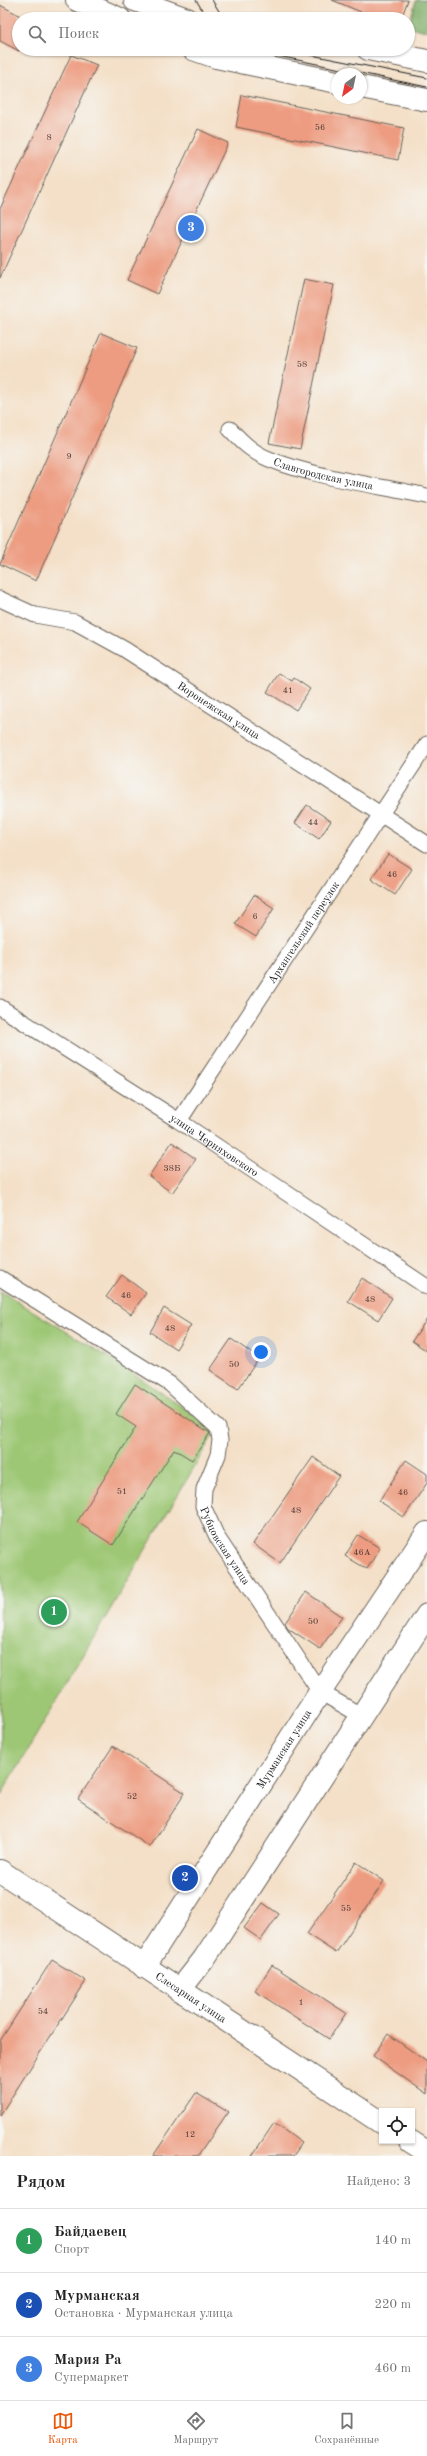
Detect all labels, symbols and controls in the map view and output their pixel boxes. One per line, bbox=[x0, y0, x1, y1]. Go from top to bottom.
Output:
search box bbox=[12, 12, 415, 56]
icon: search bbox=[26, 23, 48, 45]
text: Поиск bbox=[58, 27, 99, 42]
north arrow bbox=[331, 68, 367, 104]
house number: 56 bbox=[315, 123, 325, 132]
house number: 8 bbox=[46, 133, 52, 142]
pin: 3 bbox=[178, 213, 204, 243]
house number: 58 bbox=[297, 360, 307, 369]
house number: 9 bbox=[66, 452, 72, 461]
street label: Славгородская улица bbox=[271, 457, 374, 493]
street label: Воронежская улица bbox=[175, 681, 262, 742]
house number: 41 bbox=[283, 686, 293, 695]
house number: 44 bbox=[308, 818, 318, 827]
house number: 46 bbox=[387, 870, 397, 879]
street label: Архангельский переулок bbox=[267, 880, 342, 986]
house number: 6 bbox=[252, 912, 258, 921]
street label: улица Черняховского bbox=[168, 1113, 260, 1179]
house number: 38Б bbox=[164, 1164, 180, 1173]
house number: 46 bbox=[121, 1291, 131, 1300]
house number: 48 bbox=[365, 1295, 375, 1304]
house number: 48 bbox=[165, 1324, 175, 1333]
your location bbox=[251, 1342, 271, 1362]
house number: 50 bbox=[229, 1360, 239, 1369]
house number: 51 bbox=[117, 1487, 127, 1496]
house number: 46 bbox=[398, 1488, 408, 1497]
street label: Рубцовская улица bbox=[197, 1506, 251, 1588]
house number: 48 bbox=[291, 1506, 301, 1515]
house number: 46А bbox=[353, 1548, 371, 1557]
pin: 1 bbox=[41, 1597, 67, 1627]
house number: 50 bbox=[308, 1617, 318, 1626]
street label: Мурманская улица bbox=[256, 1708, 314, 1791]
house number: 52 bbox=[127, 1792, 137, 1801]
pin: 2 bbox=[172, 1863, 198, 1893]
house number: 55 bbox=[341, 1904, 351, 1913]
street label: Слесарная улица bbox=[153, 1971, 228, 2026]
house number: 1 bbox=[298, 1998, 304, 2007]
house number: 54 bbox=[38, 2007, 48, 2016]
map controls bbox=[379, 2108, 415, 2144]
button: locate bbox=[379, 2108, 415, 2144]
house number: 12 bbox=[185, 2130, 195, 2139]
text: Рядом bbox=[16, 2174, 65, 2191]
text: Найдено: 3 bbox=[347, 2175, 411, 2188]
text: Байдаевец bbox=[54, 2225, 127, 2240]
text: 1 bbox=[25, 2234, 33, 2247]
text: 140 m bbox=[374, 2234, 411, 2247]
text: Спорт bbox=[54, 2243, 89, 2256]
text: Мурманская bbox=[54, 2289, 140, 2304]
text: 2 bbox=[25, 2298, 33, 2311]
text: 220 m bbox=[374, 2298, 411, 2311]
text: Остановка · Мурманская улица bbox=[54, 2307, 233, 2320]
text: Мария Ра bbox=[54, 2353, 122, 2368]
text: 3 bbox=[25, 2362, 33, 2375]
text: 460 m bbox=[374, 2362, 411, 2375]
text: Супермаркет bbox=[54, 2371, 129, 2384]
tab: Карта bbox=[48, 2410, 78, 2448]
tab: Маршрут bbox=[173, 2410, 219, 2448]
tab: Сохранённые bbox=[314, 2410, 379, 2448]

